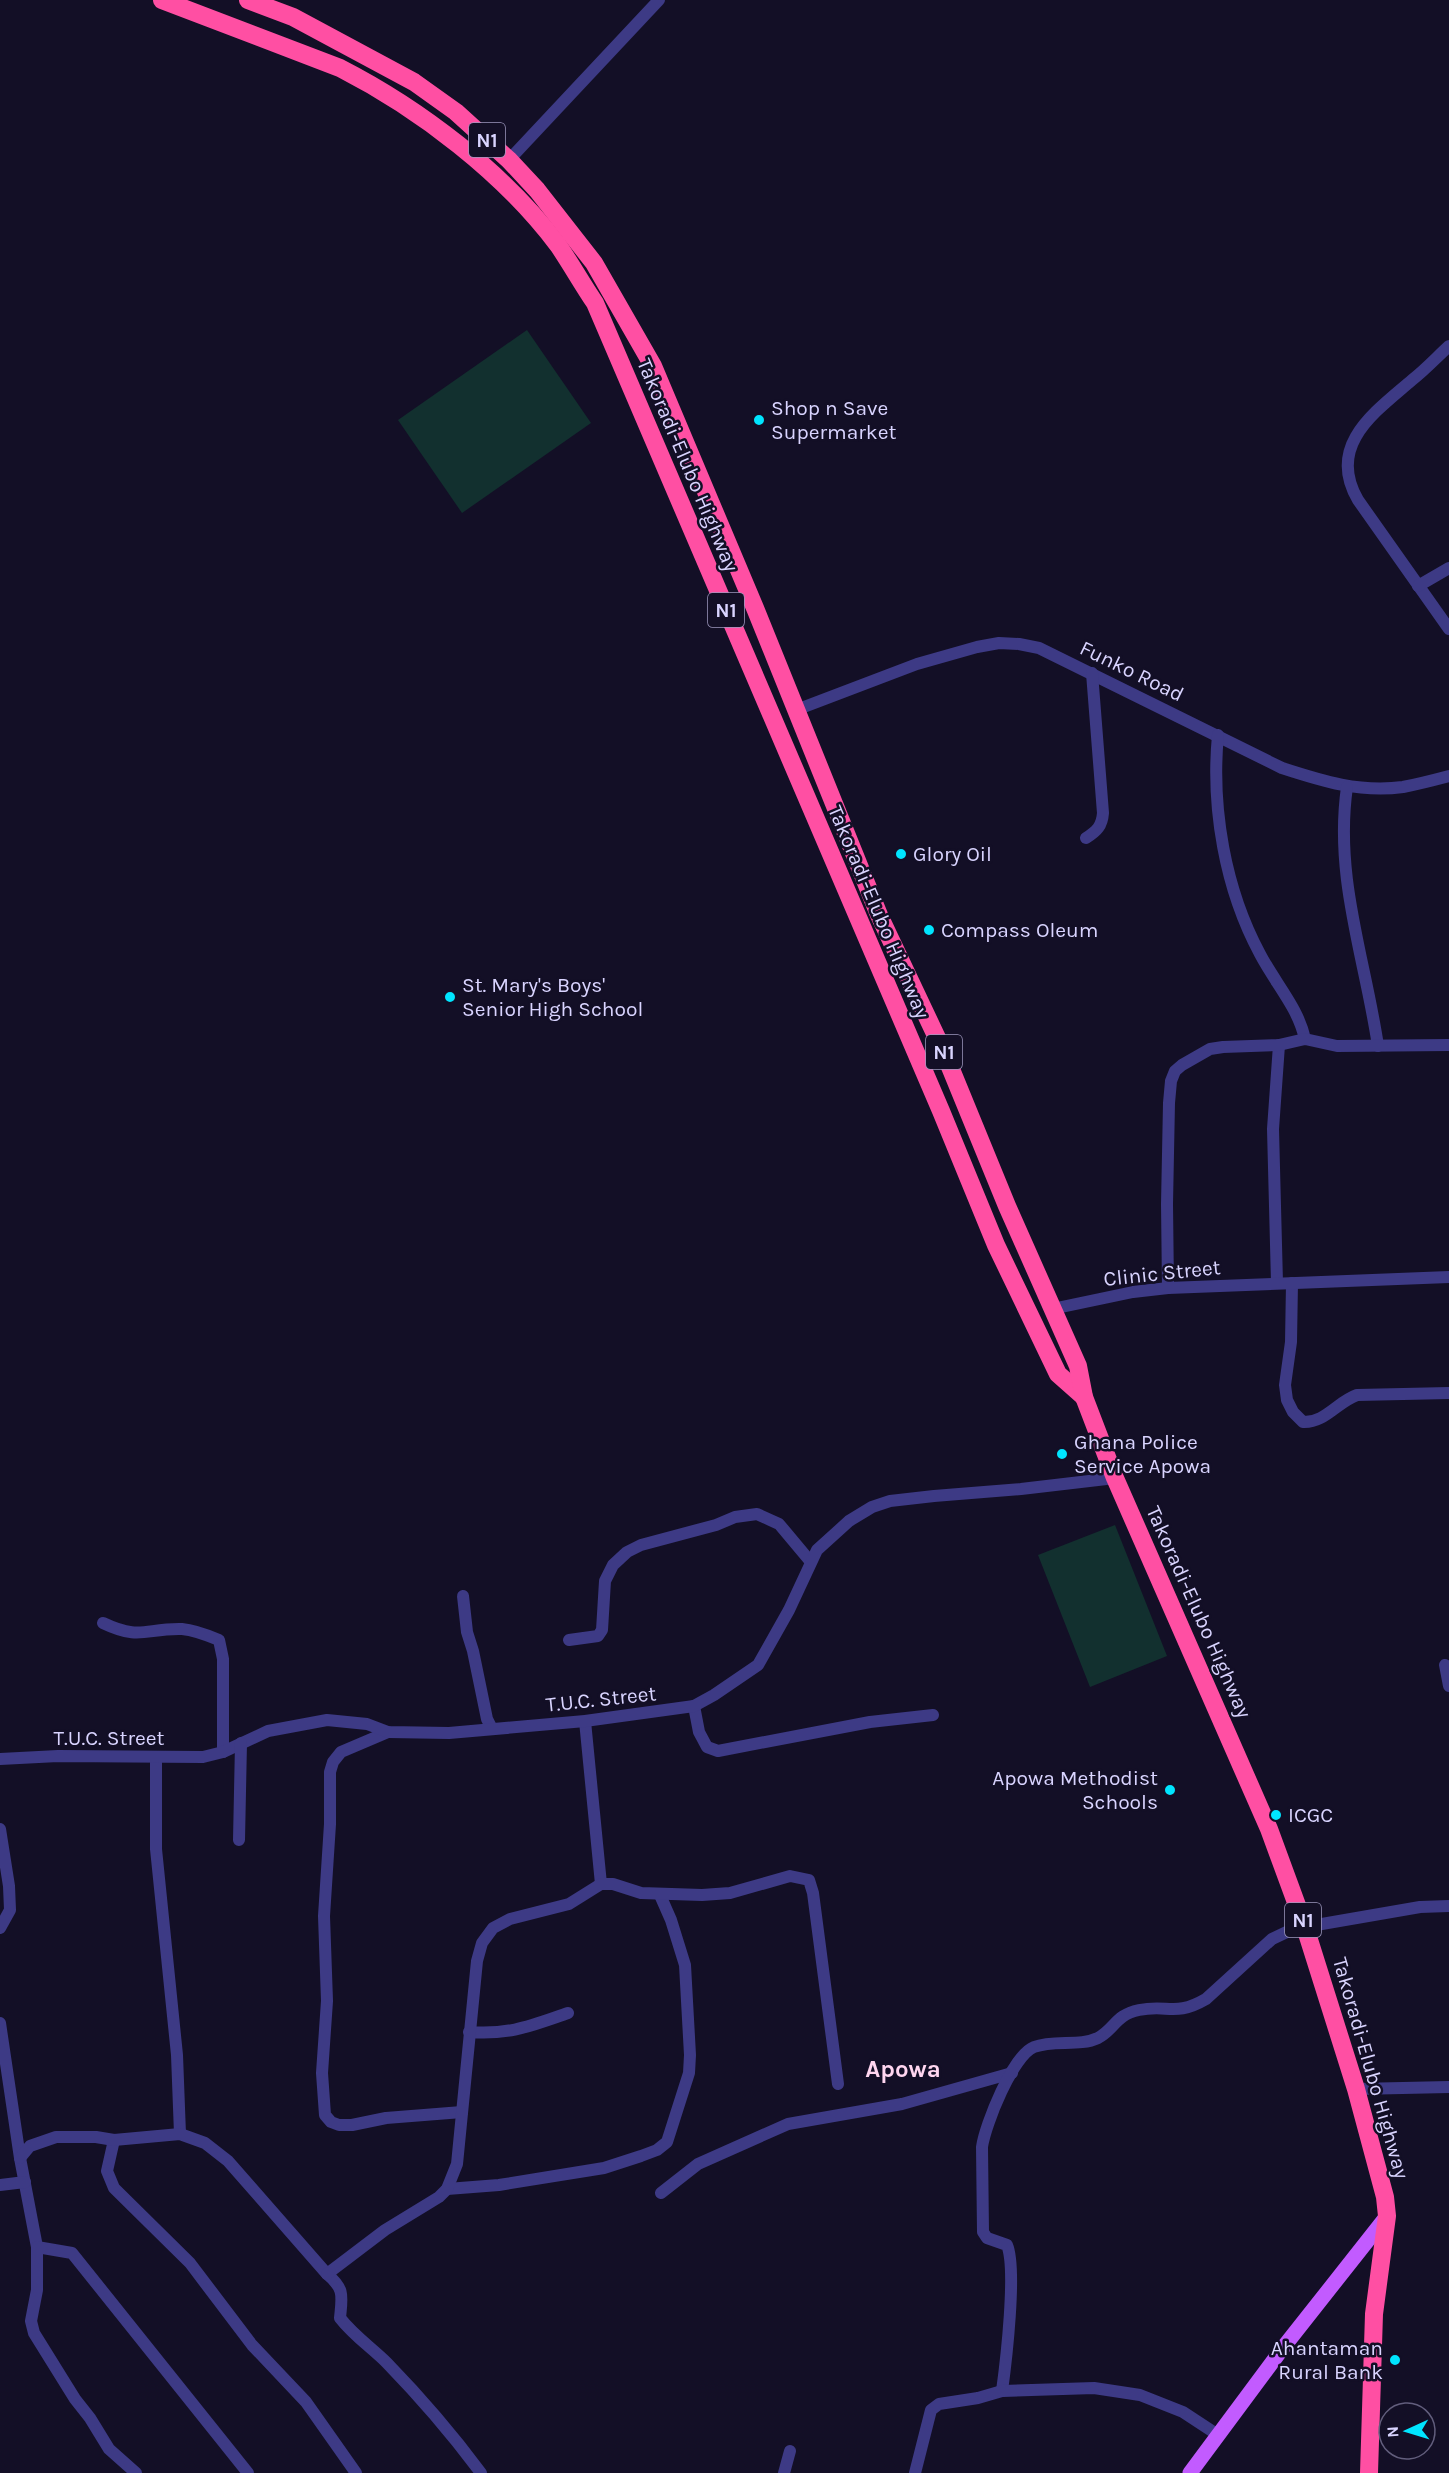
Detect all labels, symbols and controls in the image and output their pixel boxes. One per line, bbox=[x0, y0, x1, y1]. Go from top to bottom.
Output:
road number: N1 bbox=[469, 123, 505, 157]
street label: Takoradi-Elubo Highway bbox=[632, 355, 744, 575]
place label: Shop n Save Supermarket bbox=[771, 396, 896, 444]
marker: Shop n Save Supermarket bbox=[752, 413, 766, 427]
road number: N1 bbox=[708, 593, 744, 627]
street label: Funko Road bbox=[1076, 636, 1188, 706]
street label: Takoradi-Elubo Highway bbox=[823, 802, 935, 1022]
place label: Glory Oil bbox=[913, 842, 992, 866]
marker: Glory Oil bbox=[894, 847, 908, 861]
place label: Compass Oleum bbox=[941, 918, 1098, 942]
marker: Compass Oleum bbox=[922, 923, 936, 937]
place label: St. Mary's Boys' Senior High School bbox=[462, 973, 643, 1021]
marker: St. Mary's Boys' Senior High School bbox=[443, 990, 457, 1004]
road number: N1 bbox=[926, 1035, 962, 1069]
street label: Clinic Street bbox=[1102, 1255, 1222, 1291]
place label: Ghana Police Service Apowa bbox=[1074, 1430, 1211, 1478]
marker: Ghana Police Service Apowa bbox=[1055, 1447, 1069, 1461]
street label: Takoradi-Elubo Highway bbox=[1141, 1502, 1257, 1722]
street label: T.U.C. Street bbox=[545, 1681, 658, 1717]
street label: T.U.C. Street bbox=[54, 1726, 165, 1750]
place label: Apowa Methodist Schools bbox=[992, 1766, 1158, 1814]
marker: Apowa Methodist Schools bbox=[1163, 1783, 1177, 1797]
place label: ICGC bbox=[1288, 1803, 1333, 1827]
marker: ICGC bbox=[1269, 1808, 1283, 1822]
road number: N1 bbox=[1285, 1903, 1321, 1937]
street label: Takoradi-Elubo Highway bbox=[1328, 1954, 1414, 2182]
district label: Apowa bbox=[865, 2055, 941, 2083]
place label: Ahantaman Rural Bank bbox=[1271, 2336, 1383, 2384]
marker: Ahantaman Rural Bank bbox=[1388, 2353, 1402, 2367]
north arrow bbox=[1377, 2401, 1437, 2461]
text: N bbox=[1383, 2426, 1402, 2438]

